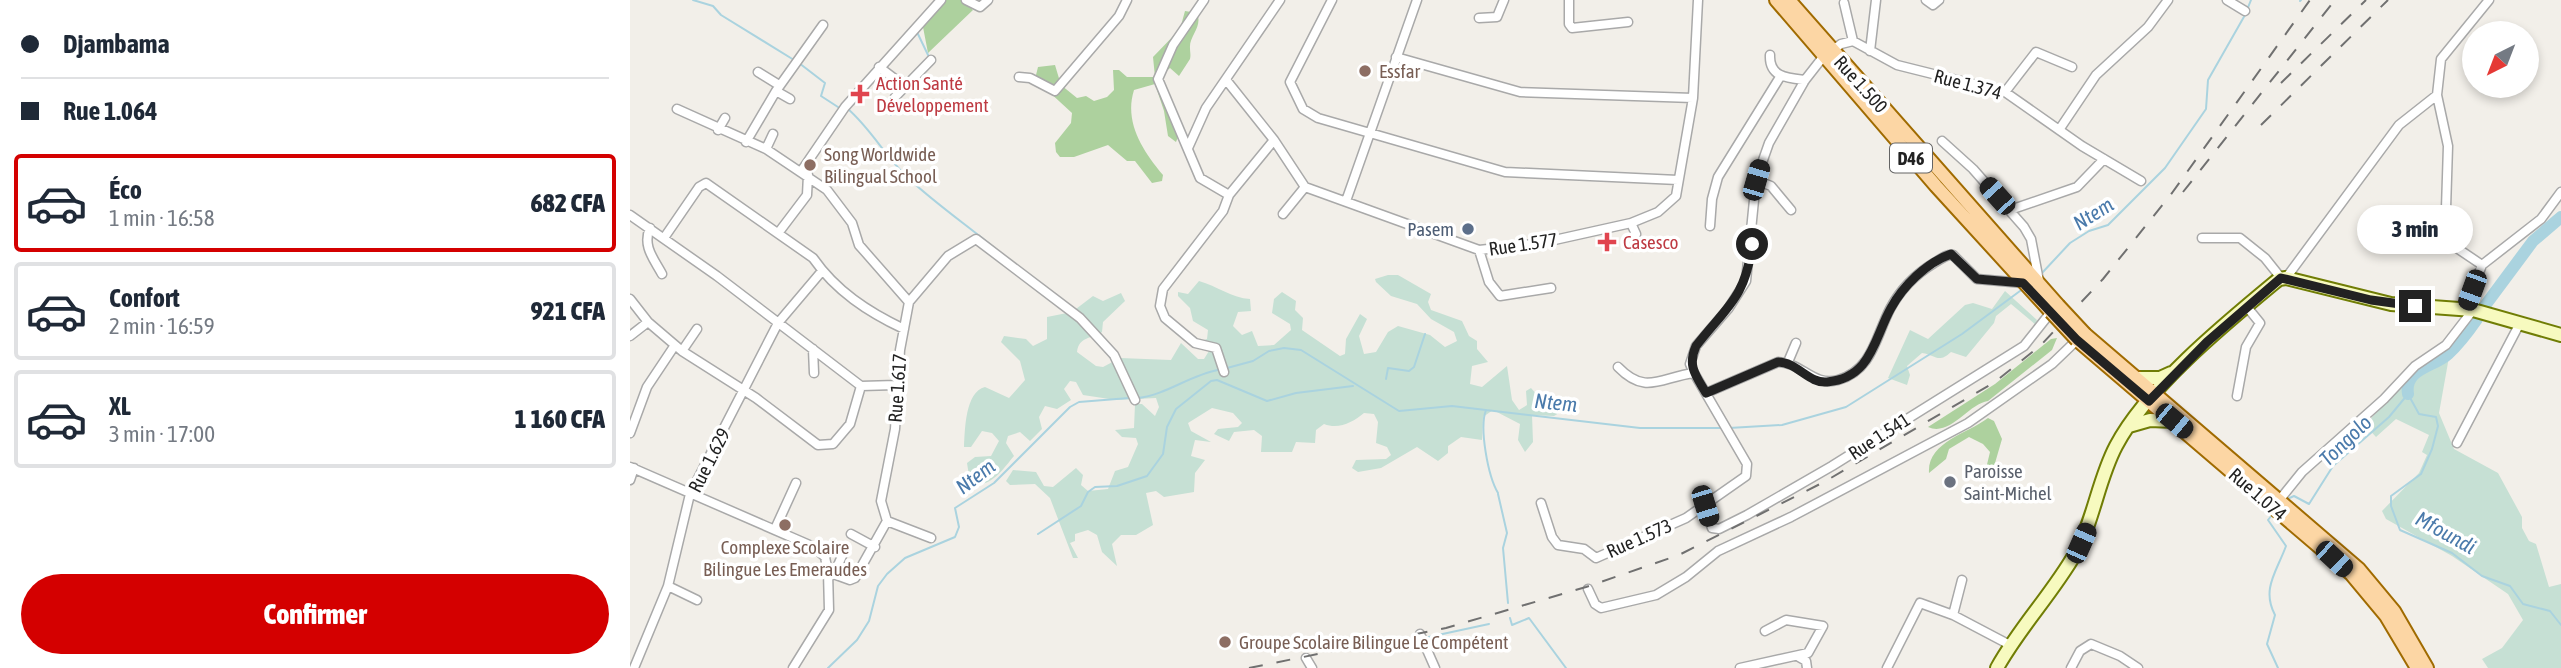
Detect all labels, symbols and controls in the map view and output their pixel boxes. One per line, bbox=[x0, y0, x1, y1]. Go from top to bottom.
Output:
north arrow bbox=[2462, 21, 2539, 98]
map controls bbox=[2462, 21, 2539, 98]
text: Djambama bbox=[63, 29, 170, 59]
street label: Rue 1.500 bbox=[1830, 51, 1892, 117]
place label: Essfar bbox=[1379, 60, 1421, 82]
marker: Essfar bbox=[1357, 63, 1373, 79]
street label: Rue 1.374 bbox=[1932, 64, 2004, 104]
place label: Action Santé Développement bbox=[876, 72, 989, 116]
marker: Action Santé Développement bbox=[850, 84, 870, 104]
text: Rue 1.064 bbox=[63, 96, 157, 126]
place label: Song Worldwide Bilingual School bbox=[824, 143, 937, 187]
road number: D46 bbox=[1890, 144, 1932, 173]
marker: Song Worldwide Bilingual School bbox=[802, 157, 818, 173]
car bbox=[1741, 157, 1772, 203]
icon: car bbox=[25, 172, 88, 235]
car bbox=[1976, 173, 2019, 219]
text: Éco bbox=[109, 175, 142, 205]
text: 682 CFA bbox=[530, 188, 605, 218]
water label: Ntem bbox=[2068, 191, 2118, 235]
callout: 3 min bbox=[2357, 204, 2473, 254]
text: 1 min · 16:58 bbox=[109, 205, 215, 231]
text: 3 min bbox=[2392, 216, 2438, 242]
place label: Pasem bbox=[1407, 218, 1454, 240]
marker: Pasem bbox=[1460, 221, 1476, 237]
street label: Rue 1.577 bbox=[1487, 228, 1559, 260]
route start bbox=[1736, 228, 1768, 260]
place label: Casesco bbox=[1623, 231, 1678, 253]
marker: Casesco bbox=[1597, 232, 1617, 252]
car bbox=[2455, 267, 2490, 313]
icon: car bbox=[25, 280, 88, 343]
text: Confort bbox=[109, 283, 180, 313]
route end bbox=[2399, 290, 2431, 322]
text: 921 CFA bbox=[530, 296, 605, 326]
text: 2 min · 16:59 bbox=[109, 313, 215, 339]
street label: Rue 1.617 bbox=[884, 353, 910, 423]
icon: car bbox=[25, 388, 88, 451]
water label: Ntem bbox=[1533, 388, 1579, 416]
text: XL bbox=[109, 391, 131, 421]
car bbox=[2152, 399, 2197, 443]
text: 1 160 CFA bbox=[515, 404, 605, 434]
street label: Rue 1.541 bbox=[1844, 408, 1914, 464]
water label: Tongolo bbox=[2314, 410, 2376, 470]
text: 3 min · 17:00 bbox=[109, 421, 215, 447]
street label: Rue 1.629 bbox=[684, 424, 734, 496]
water label: Ntem bbox=[951, 454, 999, 498]
place label: Paroisse Saint-Michel bbox=[1964, 460, 2052, 504]
street label: Rue 1.074 bbox=[2225, 463, 2291, 525]
marker: Paroisse Saint-Michel bbox=[1942, 474, 1958, 490]
car bbox=[1689, 483, 1722, 529]
water label: Mfoundi bbox=[2412, 506, 2480, 558]
street label: Rue 1.573 bbox=[1603, 514, 1675, 562]
marker: Complexe Scolaire Bilingue Les Emeraudes bbox=[777, 517, 793, 533]
car bbox=[2063, 520, 2100, 566]
place label: Complexe Scolaire Bilingue Les Emeraudes bbox=[703, 536, 867, 580]
car bbox=[2312, 537, 2357, 581]
button: Confirmer bbox=[21, 574, 609, 654]
place label: Groupe Scolaire Bilingue Le Compétent bbox=[1239, 631, 1509, 653]
marker: Groupe Scolaire Bilingue Le Compétent bbox=[1217, 634, 1233, 650]

